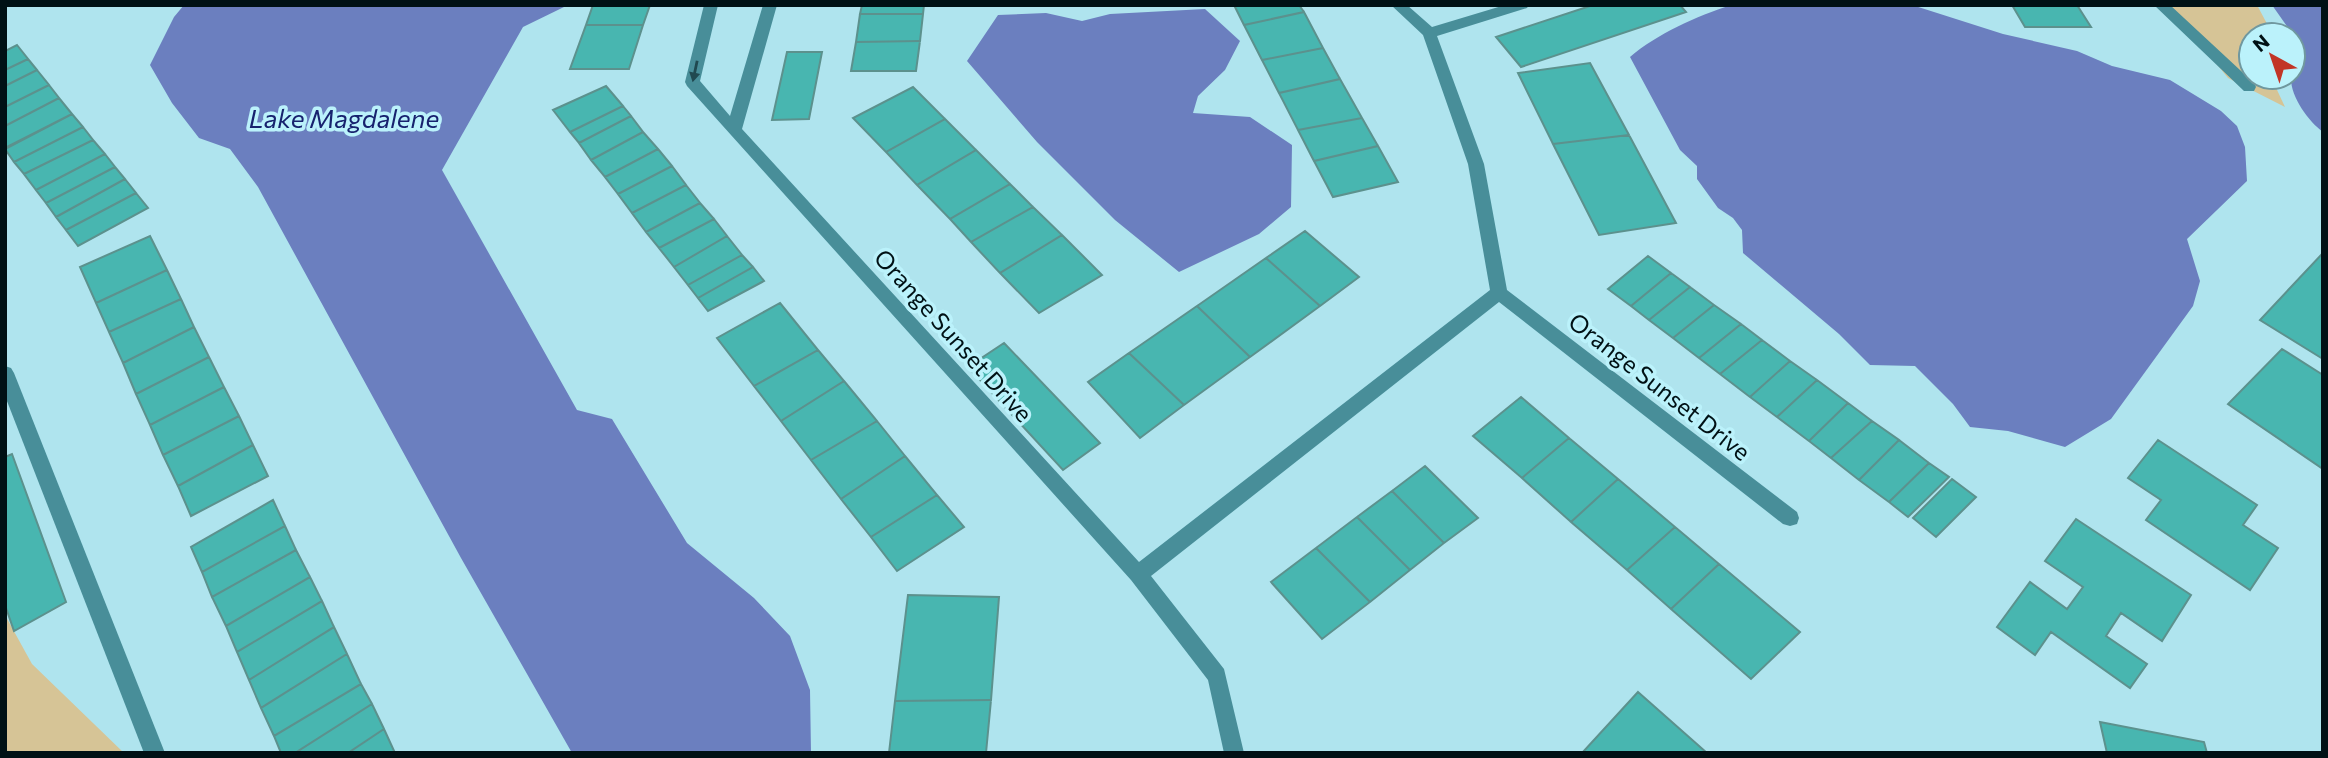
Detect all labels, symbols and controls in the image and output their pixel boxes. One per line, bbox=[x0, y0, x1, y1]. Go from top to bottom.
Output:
north arrow bbox=[2237, 21, 2307, 91]
text: N bbox=[2248, 29, 2274, 56]
one-way arrow bbox=[690, 60, 701, 82]
water label: Lake Magdalene bbox=[249, 102, 439, 133]
street label: Orange Sunset Drive bbox=[869, 243, 1039, 427]
street label: Orange Sunset Drive bbox=[1563, 306, 1757, 466]

